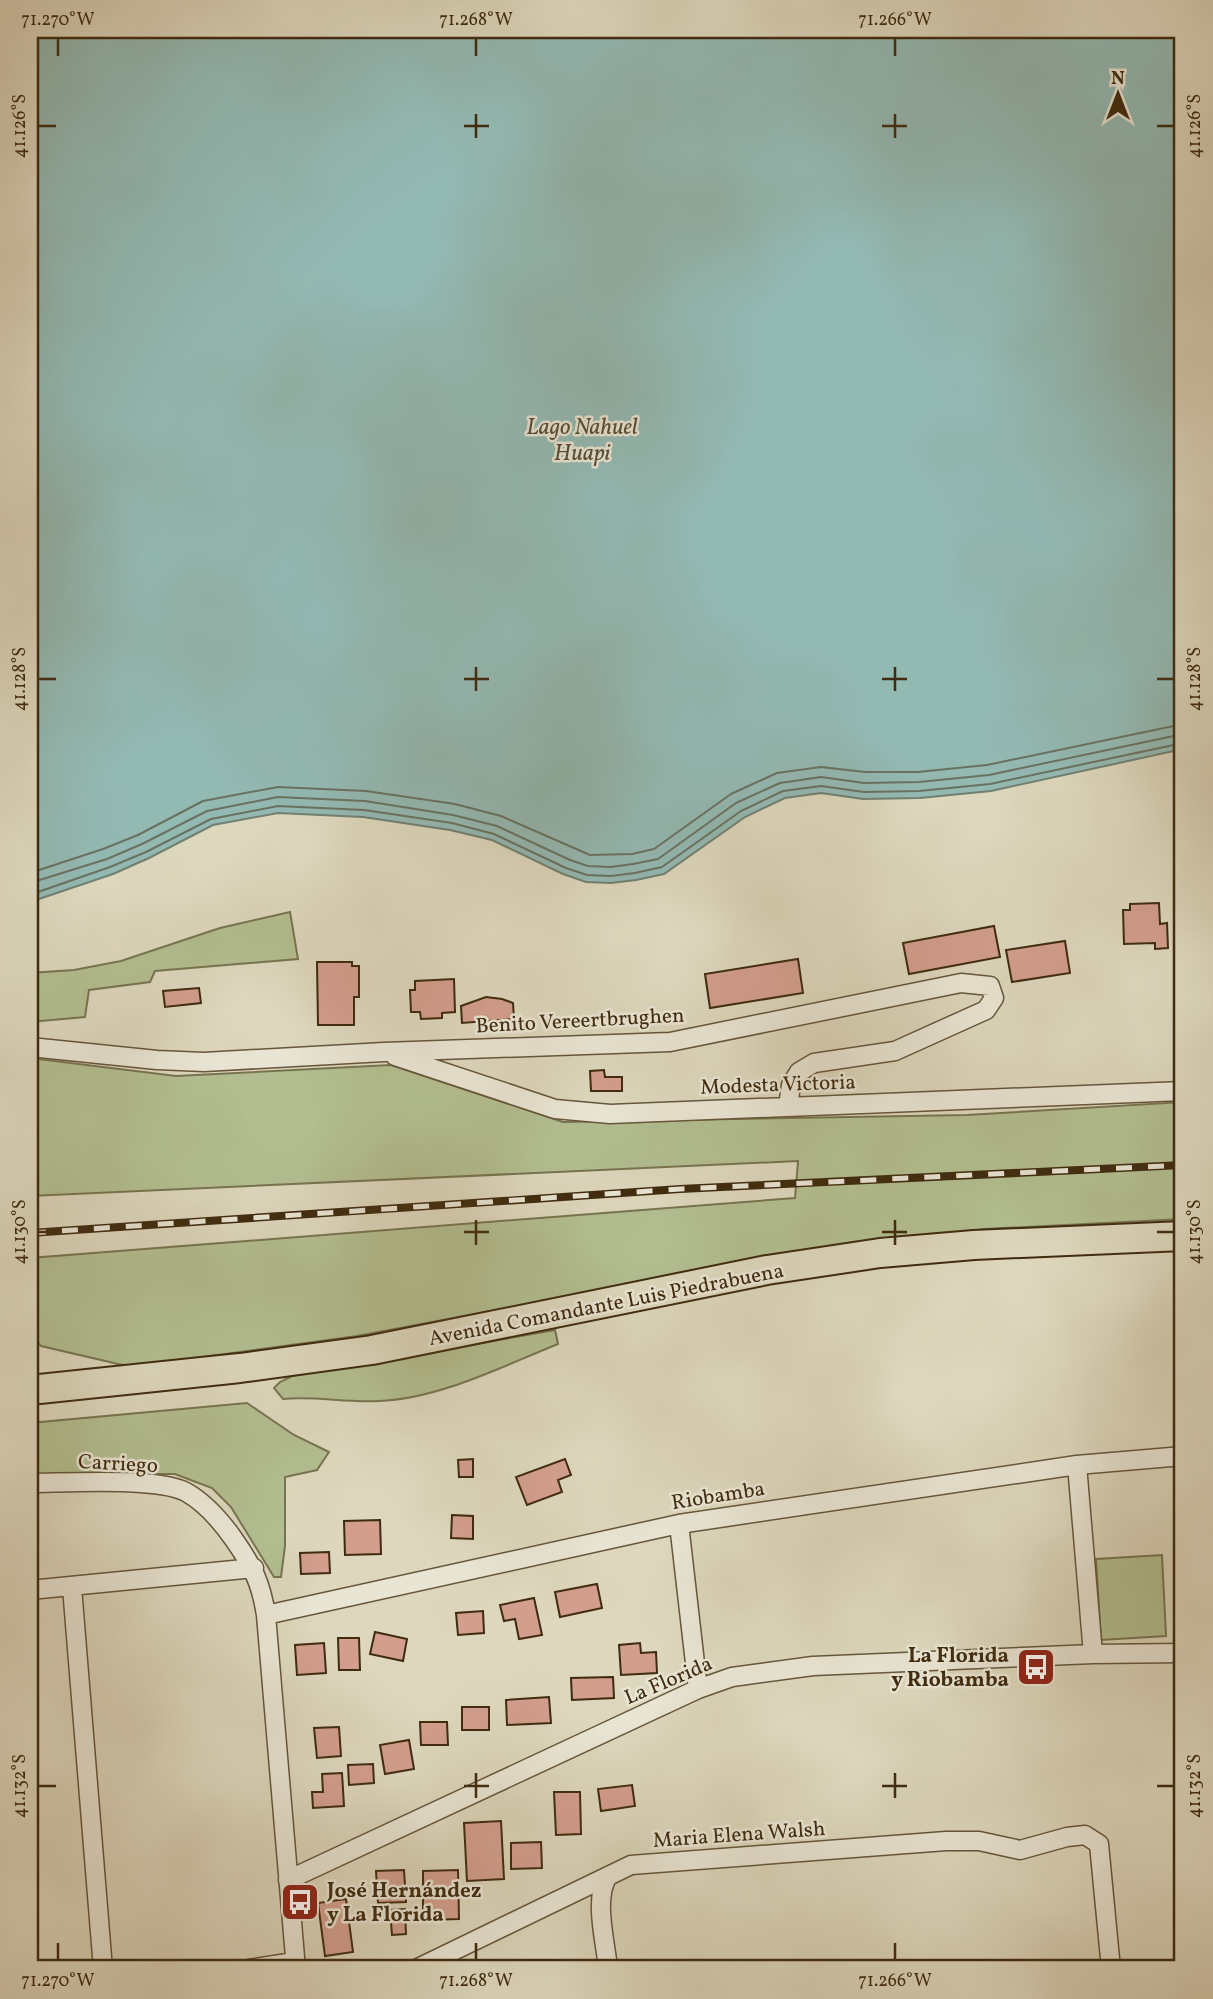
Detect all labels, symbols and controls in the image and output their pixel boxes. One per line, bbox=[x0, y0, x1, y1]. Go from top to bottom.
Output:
text: 71.270°W bbox=[21, 8, 95, 33]
text: 71.268°W bbox=[439, 8, 513, 33]
text: 71.266°W bbox=[858, 8, 932, 33]
north arrow bbox=[1084, 60, 1154, 130]
text: N bbox=[1111, 66, 1125, 92]
text: 41.126°S bbox=[8, 94, 33, 158]
text: 41.126°S bbox=[1183, 94, 1208, 158]
water label: Lago Nahuel Huapi bbox=[526, 412, 638, 470]
text: 41.128°S bbox=[8, 647, 33, 711]
text: 41.128°S bbox=[1183, 647, 1208, 711]
street label: Benito Vereertbrughen bbox=[475, 1002, 685, 1041]
street label: Modesta Victoria bbox=[700, 1068, 856, 1103]
text: 41.130°S bbox=[8, 1199, 33, 1265]
text: 41.130°S bbox=[1183, 1199, 1208, 1265]
street label: Avenida Comandante Luis Piedrabuena bbox=[426, 1257, 786, 1354]
street label: Carriego bbox=[77, 1448, 159, 1481]
street label: Riobamba bbox=[669, 1475, 767, 1518]
place label: La Florida y Riobamba bbox=[891, 1642, 1009, 1695]
bus stop icon: La Florida y Riobamba bbox=[1015, 1646, 1057, 1688]
street label: La Florida bbox=[620, 1650, 717, 1713]
text: 41.132°S bbox=[8, 1754, 33, 1818]
text: 41.132°S bbox=[1183, 1754, 1208, 1818]
street label: Maria Elena Walsh bbox=[652, 1815, 826, 1856]
place label: José Hernández y La Florida bbox=[326, 1877, 482, 1930]
bus stop icon: José Hernández y La Florida bbox=[279, 1881, 321, 1923]
text: 71.270°W bbox=[21, 1969, 95, 1994]
text: 71.268°W bbox=[439, 1969, 513, 1994]
text: 71.266°W bbox=[858, 1969, 932, 1994]

